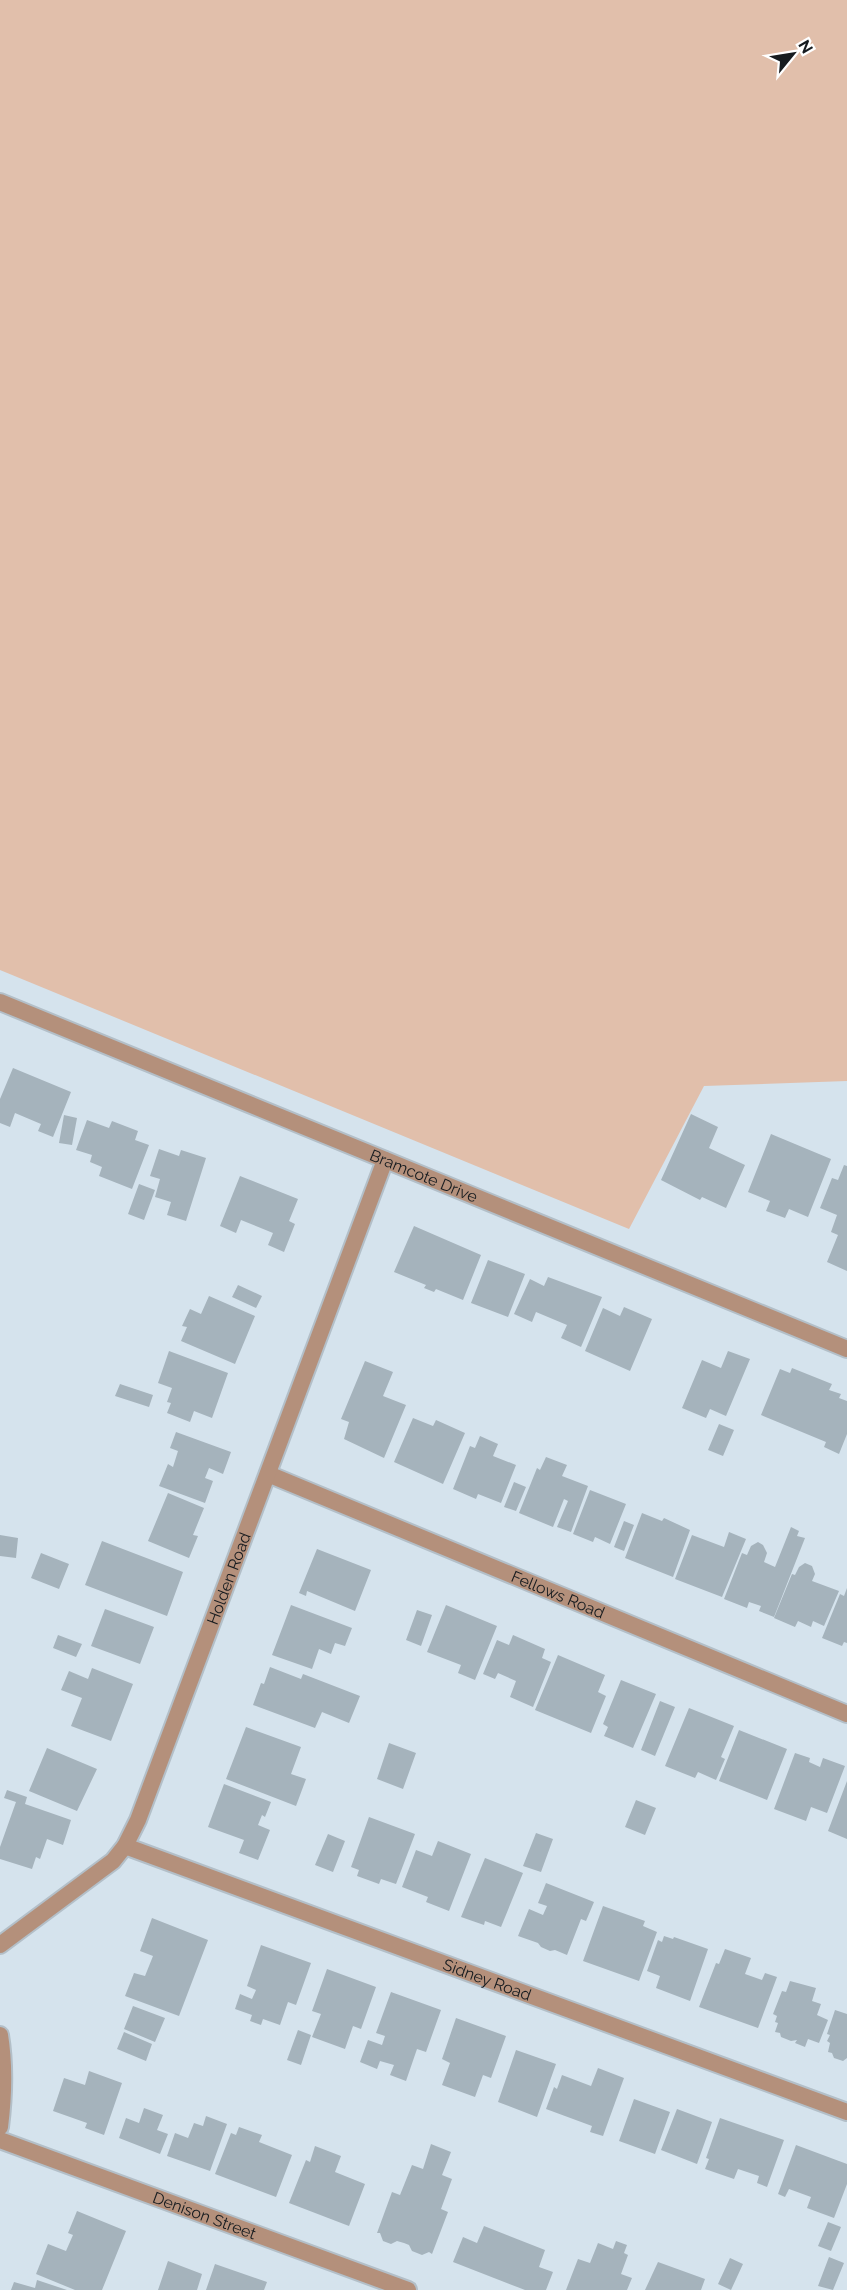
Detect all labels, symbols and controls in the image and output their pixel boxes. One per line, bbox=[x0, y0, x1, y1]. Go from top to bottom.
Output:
north arrow bbox=[763, 24, 823, 84]
text: N bbox=[794, 37, 817, 57]
street label: Bramcote Drive bbox=[367, 1145, 481, 1206]
street label: Holden Road bbox=[203, 1530, 254, 1627]
street label: Fellows Road bbox=[509, 1566, 608, 1622]
street label: Sidney Road bbox=[441, 1955, 534, 2004]
street label: Denison Street bbox=[150, 2188, 260, 2243]

